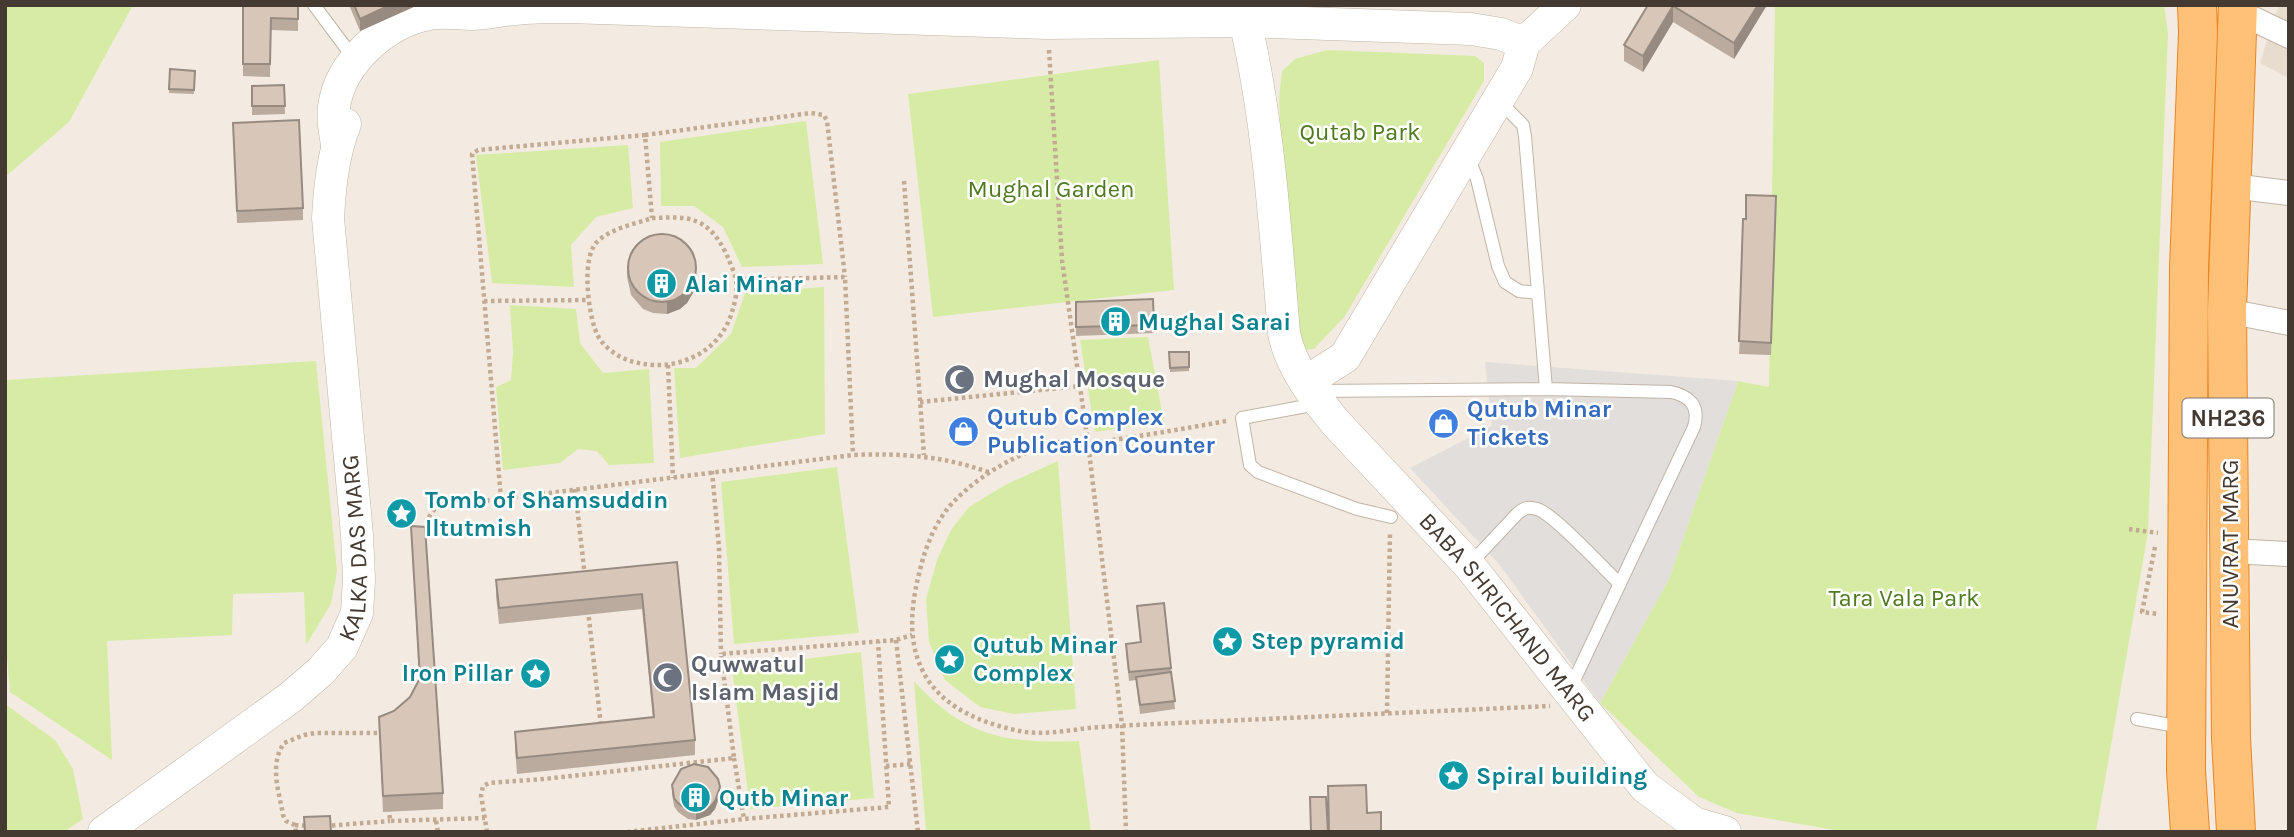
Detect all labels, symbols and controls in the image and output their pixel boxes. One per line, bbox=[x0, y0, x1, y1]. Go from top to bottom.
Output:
park label: Qutab Park bbox=[1299, 118, 1421, 146]
park label: Mughal Garden bbox=[968, 175, 1134, 203]
building icon: Alai Minar bbox=[645, 267, 679, 301]
place label: Alai Minar bbox=[685, 270, 803, 298]
building icon: Mughal Sarai bbox=[1098, 305, 1132, 339]
place label: Mughal Sarai bbox=[1138, 308, 1291, 336]
mosque icon: Mughal Mosque bbox=[943, 362, 977, 396]
place label: Mughal Mosque bbox=[983, 365, 1165, 393]
place label: Qutub Minar Tickets bbox=[1467, 395, 1612, 451]
road number: NH236 bbox=[2182, 398, 2274, 438]
place label: Qutub Complex Publication Counter bbox=[987, 403, 1216, 459]
shop icon: Qutub Minar Tickets bbox=[1427, 406, 1461, 440]
shop icon: Qutub Complex Publication Counter bbox=[947, 414, 981, 448]
street label: KALKA DAS MARG bbox=[332, 454, 373, 645]
street label: ANUVRAT MARG bbox=[2216, 460, 2244, 628]
place label: Tomb of Shamsuddin Iltutmish bbox=[425, 486, 668, 542]
place icon: Tomb of Shamsuddin Iltutmish bbox=[385, 497, 419, 531]
street label: BABA SHRICHAND MARG bbox=[1413, 507, 1602, 727]
park label: Tara Vala Park bbox=[1829, 584, 1980, 612]
place icon: Step pyramid bbox=[1211, 624, 1245, 658]
place label: Step pyramid bbox=[1251, 627, 1405, 655]
place label: Qutub Minar Complex bbox=[973, 631, 1118, 687]
place icon: Qutub Minar Complex bbox=[933, 642, 967, 676]
place label: Quwwatul Islam Masjid bbox=[691, 650, 840, 706]
place icon: Iron Pillar bbox=[519, 656, 553, 690]
place label: Iron Pillar bbox=[402, 659, 514, 687]
mosque icon: Quwwatul Islam Masjid bbox=[651, 661, 685, 695]
place icon: Spiral building bbox=[1436, 759, 1470, 793]
place label: Spiral building bbox=[1476, 762, 1647, 790]
building icon: Qutb Minar bbox=[679, 781, 713, 815]
place label: Qutb Minar bbox=[719, 784, 849, 812]

